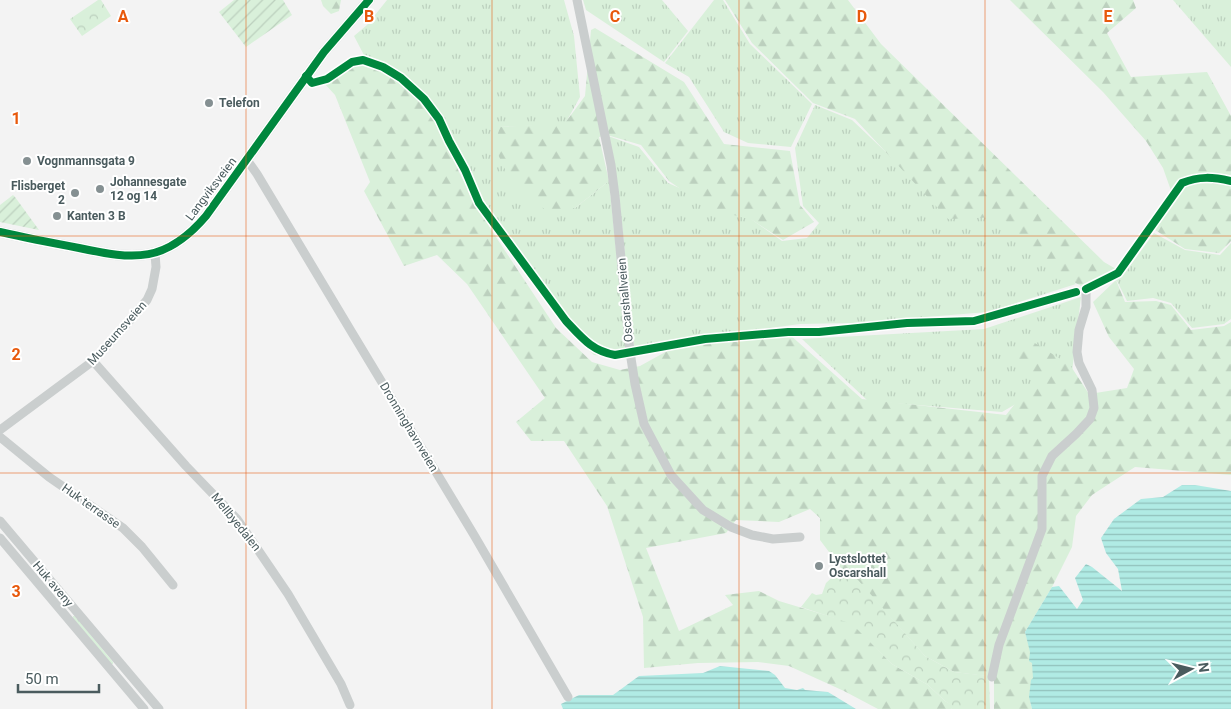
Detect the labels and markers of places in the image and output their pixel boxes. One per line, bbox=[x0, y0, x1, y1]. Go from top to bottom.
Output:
place label: Telefon bbox=[219, 96, 260, 110]
marker: Telefon bbox=[203, 97, 215, 109]
place label: Vognmannsgata 9 bbox=[37, 154, 135, 168]
marker: Vognmannsgata 9 bbox=[21, 155, 33, 167]
place label: Johannesgate 12 og 14 bbox=[110, 175, 187, 203]
place label: Flisberget 2 bbox=[11, 179, 65, 207]
marker: Johannesgate 12 og 14 bbox=[94, 183, 106, 195]
marker: Flisberget 2 bbox=[69, 187, 81, 199]
place label: Kanten 3 B bbox=[67, 209, 126, 223]
marker: Kanten 3 B bbox=[51, 210, 63, 222]
place label: Lystslottet Oscarshall bbox=[829, 552, 886, 580]
marker: Lystslottet Oscarshall bbox=[813, 560, 825, 572]

